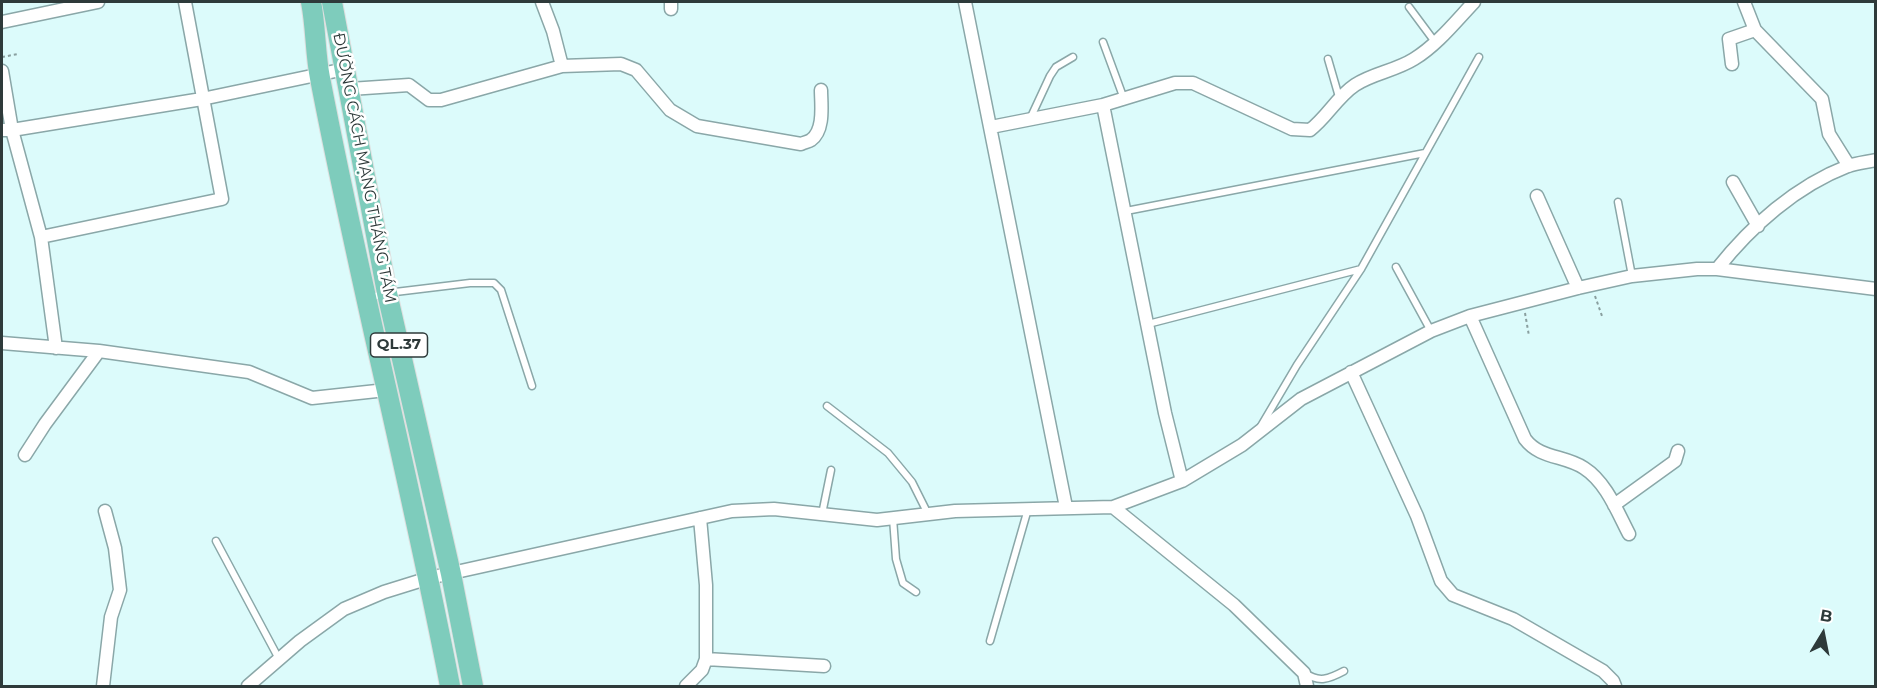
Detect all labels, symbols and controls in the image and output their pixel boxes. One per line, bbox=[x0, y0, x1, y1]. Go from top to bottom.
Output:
street label: ĐƯỜNG CÁCH MẠNG THÁNG TÁM bbox=[328, 31, 400, 305]
road number: QL.37 bbox=[370, 333, 428, 357]
north arrow bbox=[1793, 604, 1853, 664]
text: B bbox=[1819, 605, 1834, 626]

